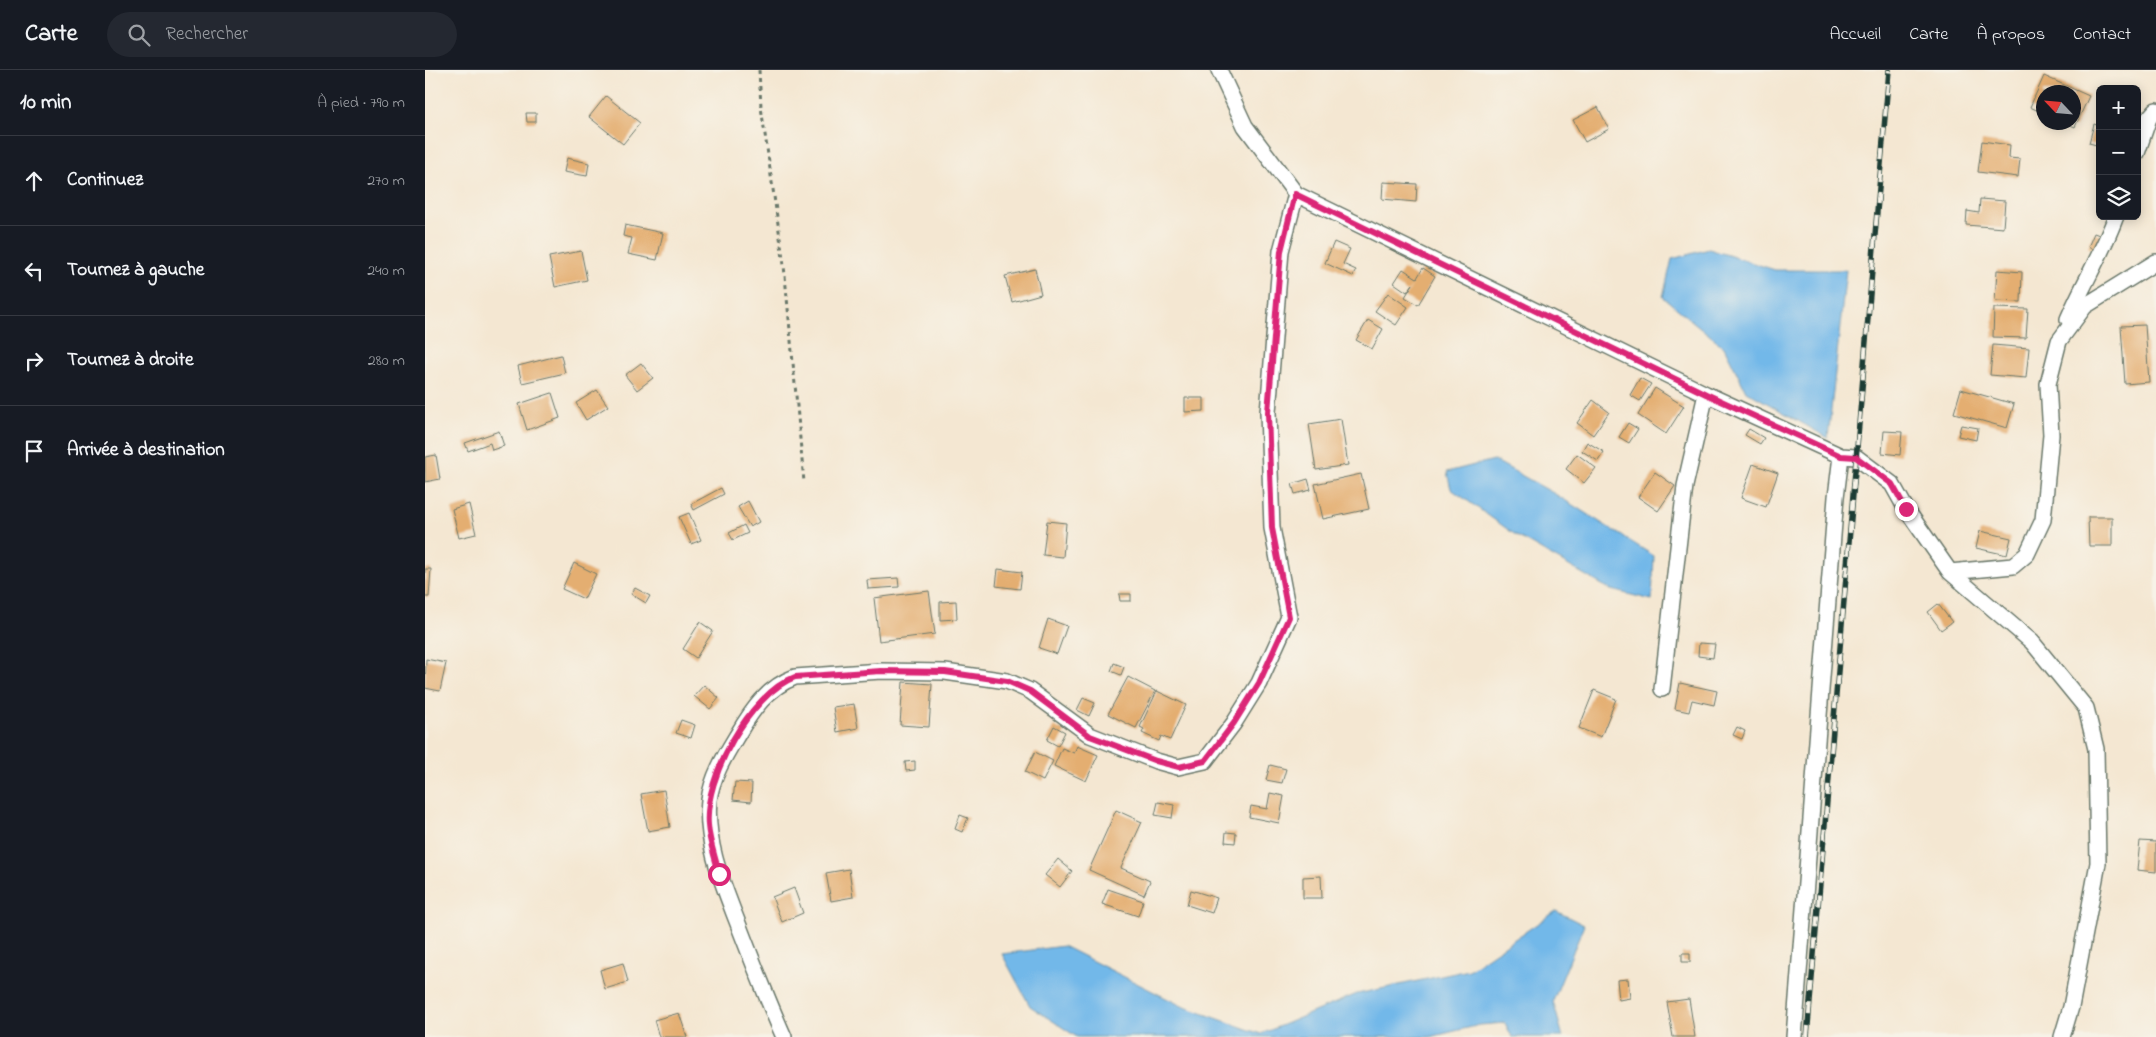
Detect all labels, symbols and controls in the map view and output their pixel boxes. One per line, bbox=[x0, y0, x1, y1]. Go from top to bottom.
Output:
search box bbox=[107, 12, 457, 57]
text: Carte bbox=[25, 17, 77, 52]
icon: search bbox=[125, 21, 153, 49]
text: Rechercher bbox=[165, 21, 248, 48]
text: Accueil bbox=[1829, 22, 1881, 48]
text: Carte bbox=[1909, 22, 1948, 48]
text: À propos bbox=[1976, 22, 2045, 48]
text: Contact bbox=[2073, 22, 2131, 48]
north arrow bbox=[2036, 85, 2081, 130]
map controls bbox=[2096, 85, 2141, 220]
button: + bbox=[2096, 85, 2141, 130]
text: 10 min bbox=[20, 88, 71, 118]
text: À pied · 790 m bbox=[317, 91, 405, 115]
button: − bbox=[2096, 130, 2141, 175]
icon: ahead bbox=[20, 167, 48, 195]
text: Continuez bbox=[67, 167, 143, 194]
text: 270 m bbox=[367, 169, 405, 193]
button: layers bbox=[2096, 175, 2141, 220]
icon: left bbox=[20, 257, 48, 285]
text: Tournez à gauche bbox=[67, 257, 204, 284]
text: 240 m bbox=[367, 259, 405, 283]
icon: right bbox=[20, 347, 48, 375]
text: Tournez à droite bbox=[67, 347, 193, 374]
text: 280 m bbox=[368, 349, 405, 373]
icon: arrive bbox=[20, 437, 48, 465]
text: Arrivée à destination bbox=[67, 437, 225, 464]
route end bbox=[1895, 498, 1918, 521]
route start bbox=[708, 863, 731, 886]

